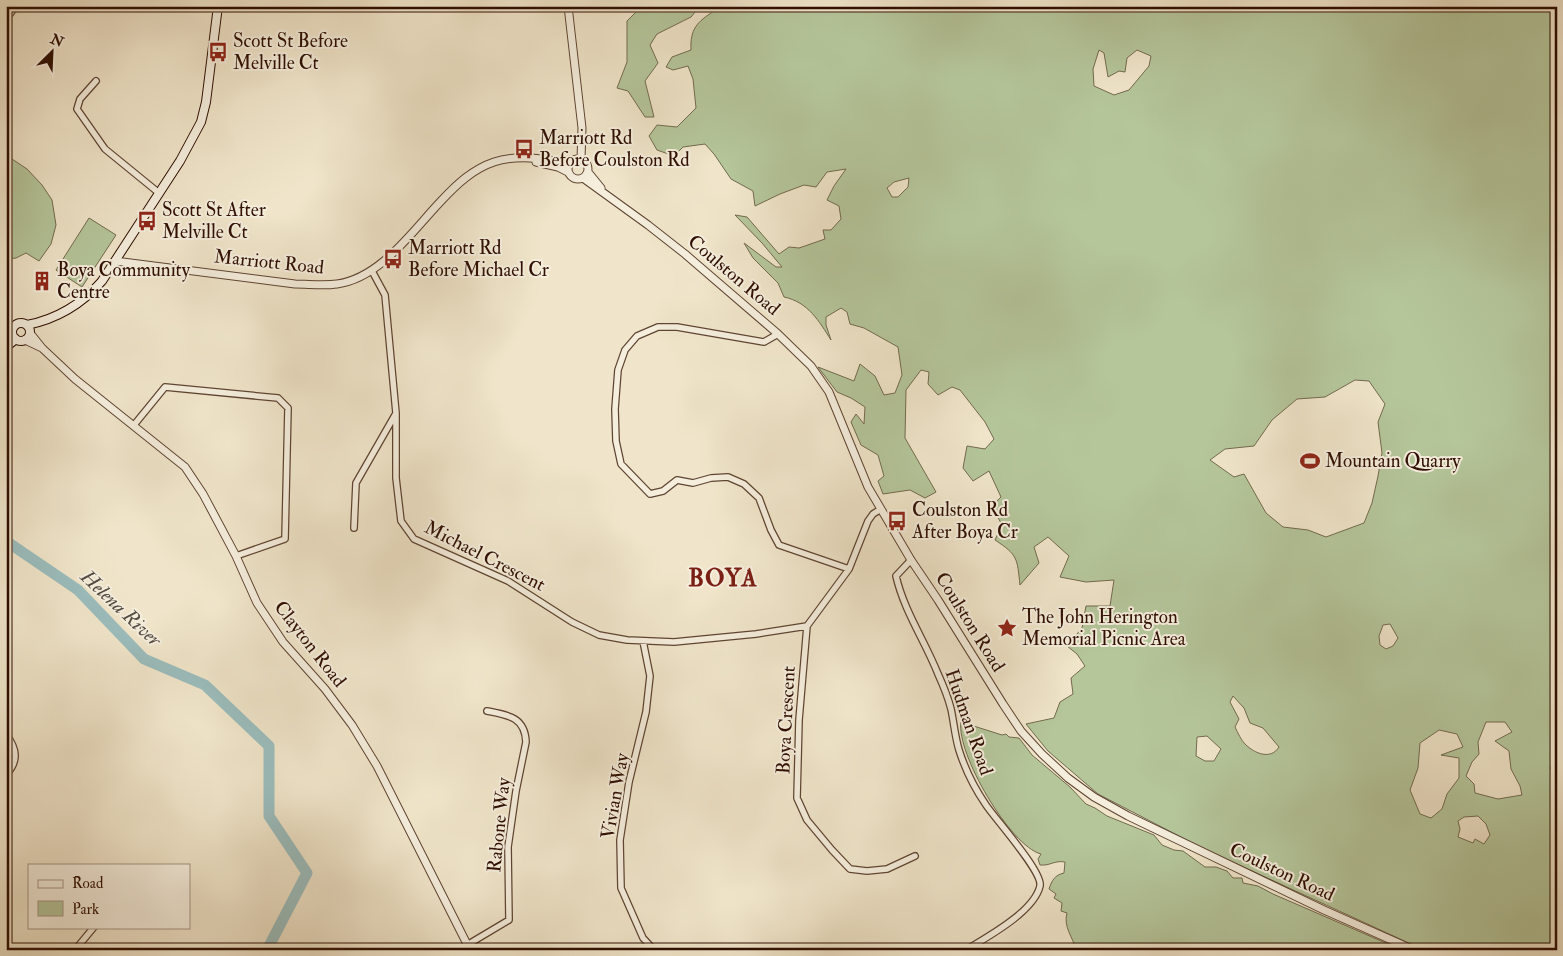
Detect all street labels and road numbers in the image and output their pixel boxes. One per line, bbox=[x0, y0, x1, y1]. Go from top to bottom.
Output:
street label: Coulston Road bbox=[683, 229, 786, 321]
street label: Marriott Road bbox=[213, 244, 326, 280]
street label: Michael Crescent bbox=[421, 515, 549, 597]
street label: Coulston Road bbox=[930, 568, 1010, 677]
street label: Clayton Road bbox=[269, 596, 352, 693]
street label: Boya Crescent bbox=[771, 665, 801, 775]
street label: Hudman Road bbox=[940, 666, 999, 779]
street label: Vivian Way bbox=[596, 751, 634, 841]
street label: Rabone Way bbox=[482, 776, 516, 874]
street label: Coulston Road bbox=[1226, 837, 1339, 907]

